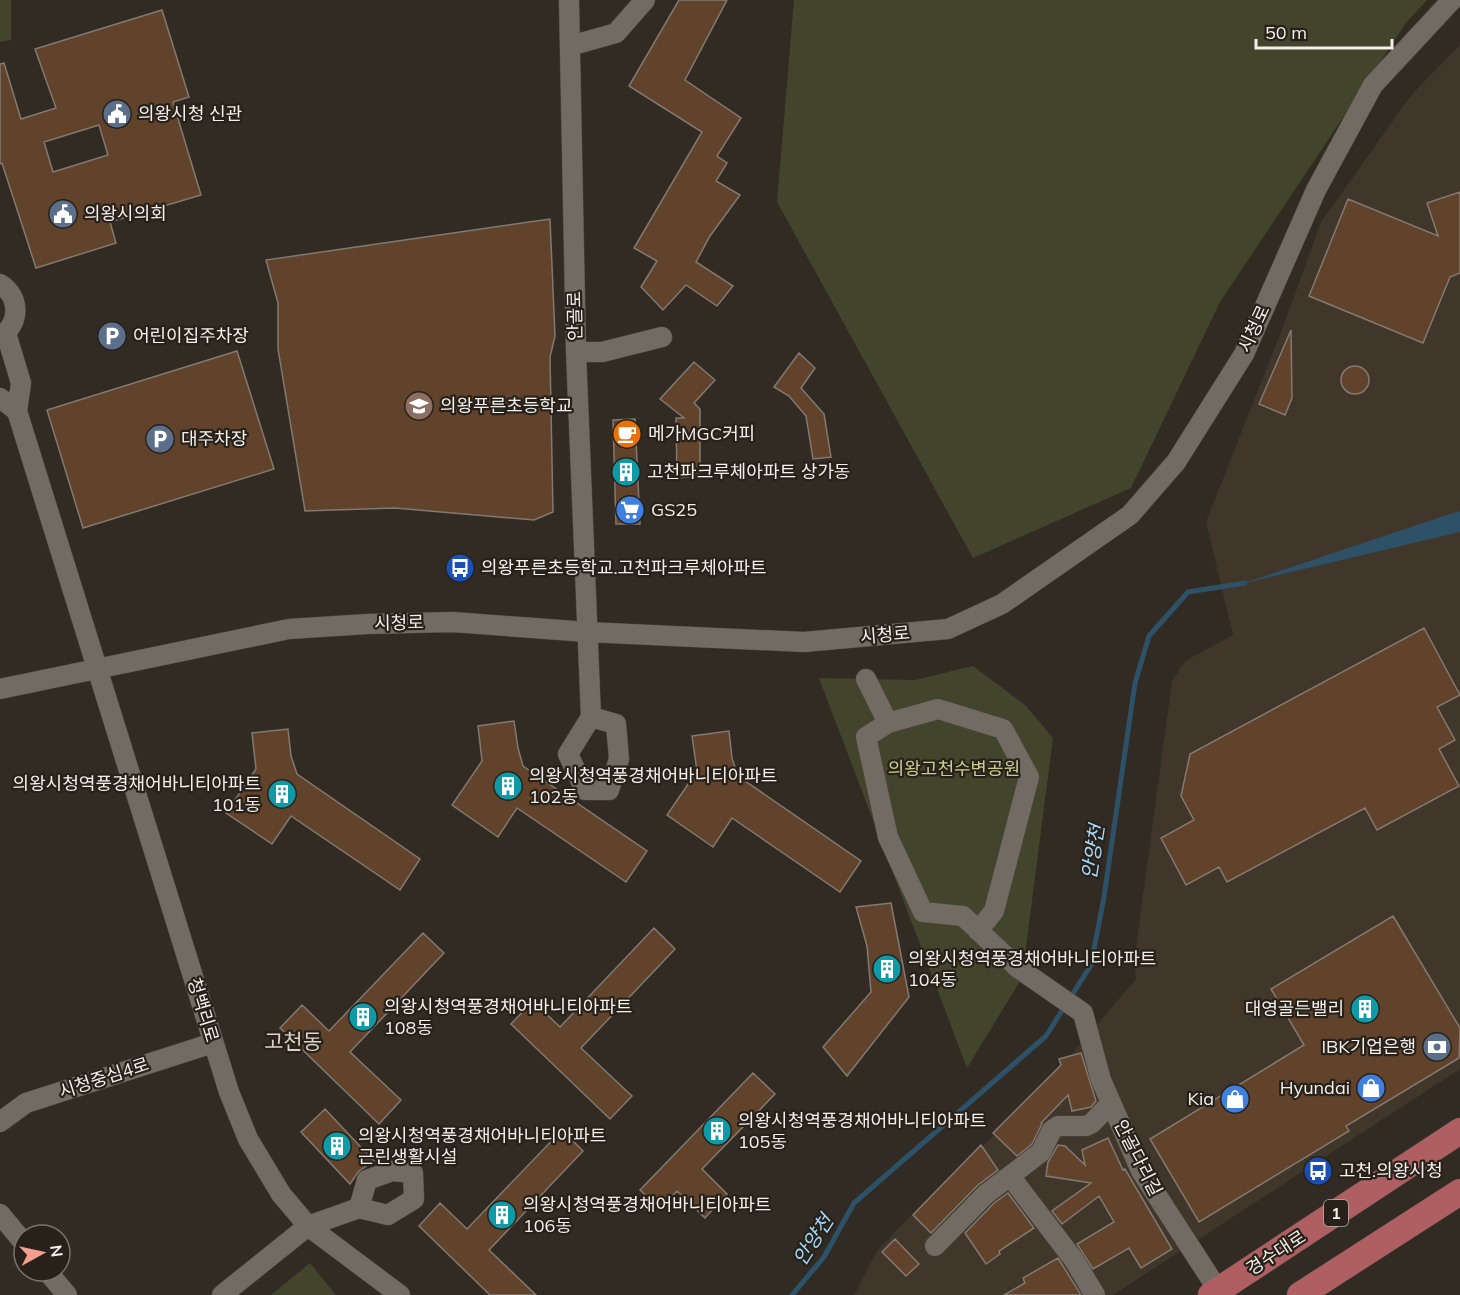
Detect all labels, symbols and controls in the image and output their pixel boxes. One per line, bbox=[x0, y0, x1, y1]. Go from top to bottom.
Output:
scale bar bbox=[1256, 12, 1392, 50]
text: 50 m bbox=[1265, 21, 1307, 44]
public building icon: 의왕시청 신관 bbox=[101, 98, 133, 130]
place label: 의왕시청 신관 bbox=[138, 102, 242, 125]
public building icon: 의왕시의회 bbox=[47, 198, 79, 230]
place label: 의왕시의회 bbox=[84, 202, 167, 225]
street label: 안골로 bbox=[563, 291, 586, 341]
street label: 시청로 bbox=[1233, 301, 1274, 356]
parking icon: 어린이집주차장 bbox=[96, 320, 128, 352]
place label: 어린이집주차장 bbox=[133, 324, 249, 347]
school or university icon: 의왕푸른초등학교 bbox=[403, 390, 435, 422]
place label: 의왕푸른초등학교 bbox=[440, 394, 572, 417]
cafe icon: 메가MGC커피 bbox=[611, 418, 643, 450]
place label: 메가MGC커피 bbox=[648, 422, 755, 445]
parking icon: 대주차장 bbox=[144, 423, 176, 455]
place label: 대주차장 bbox=[181, 427, 247, 450]
building icon: 고천파크루체아파트 상가동 bbox=[610, 456, 642, 488]
place label: 고천파크루체아파트 상가동 bbox=[647, 460, 850, 483]
supermarket icon: GS25 bbox=[614, 494, 646, 526]
place label: GS25 bbox=[651, 498, 697, 521]
bus stop icon: 의왕푸른초등학교.고천파크루체아파트 bbox=[444, 552, 476, 584]
place label: 의왕푸른초등학교.고천파크루체아파트 bbox=[481, 556, 767, 579]
street label: 시청로 bbox=[374, 611, 424, 634]
street label: 시청로 bbox=[859, 621, 911, 648]
park label: 의왕고천수변공원 bbox=[888, 757, 1020, 780]
place label: 의왕시청역풍경채어바니티아파트 102동 bbox=[529, 764, 777, 808]
building icon: 의왕시청역풍경채어바니티아파트 102동 bbox=[492, 770, 524, 802]
place label: 의왕시청역풍경채어바니티아파트 101동 bbox=[13, 772, 261, 816]
building icon: 의왕시청역풍경채어바니티아파트 101동 bbox=[266, 778, 298, 810]
water label: 안양천 bbox=[1076, 820, 1110, 881]
place label: 의왕시청역풍경채어바니티아파트 104동 bbox=[908, 947, 1156, 991]
building icon: 의왕시청역풍경채어바니티아파트 104동 bbox=[871, 953, 903, 985]
street label: 청백리로 bbox=[183, 975, 224, 1045]
building icon: 대영골든밸리 bbox=[1349, 993, 1381, 1025]
place label: 의왕시청역풍경채어바니티아파트 108동 bbox=[384, 995, 632, 1039]
place label: 대영골든밸리 bbox=[1245, 997, 1344, 1020]
building icon: 의왕시청역풍경채어바니티아파트 108동 bbox=[347, 1001, 379, 1033]
district label: 고천동 bbox=[264, 1028, 322, 1054]
bank icon: IBK기업은행 bbox=[1421, 1031, 1453, 1063]
place label: IBK기업은행 bbox=[1321, 1035, 1416, 1058]
street label: 시청중심4로 bbox=[56, 1052, 152, 1103]
shop icon: Hyundai bbox=[1355, 1072, 1387, 1104]
place label: Hyundai bbox=[1280, 1076, 1350, 1099]
shop icon: Kia bbox=[1219, 1083, 1251, 1115]
place label: Kia bbox=[1188, 1087, 1214, 1110]
place label: 의왕시청역풍경채어바니티아파트 105동 bbox=[738, 1109, 986, 1153]
building icon: 의왕시청역풍경채어바니티아파트 105동 bbox=[701, 1115, 733, 1147]
street label: 안골다리길 bbox=[1109, 1116, 1167, 1200]
place label: 의왕시청역풍경채어바니티아파트 근린생활시설 bbox=[358, 1124, 606, 1168]
building icon: 의왕시청역풍경채어바니티아파트 근린생활시설 bbox=[321, 1130, 353, 1162]
bus stop icon: 고천.의왕시청 bbox=[1302, 1155, 1334, 1187]
place label: 고천.의왕시청 bbox=[1339, 1159, 1442, 1182]
place label: 의왕시청역풍경채어바니티아파트 106동 bbox=[523, 1193, 771, 1237]
building icon: 의왕시청역풍경채어바니티아파트 106동 bbox=[486, 1199, 518, 1231]
road number: 1 bbox=[1324, 1200, 1348, 1226]
water label: 안양천 bbox=[787, 1208, 840, 1270]
north arrow bbox=[12, 1223, 72, 1283]
street label: 경수대로 bbox=[1242, 1225, 1310, 1280]
text: N bbox=[46, 1244, 68, 1258]

